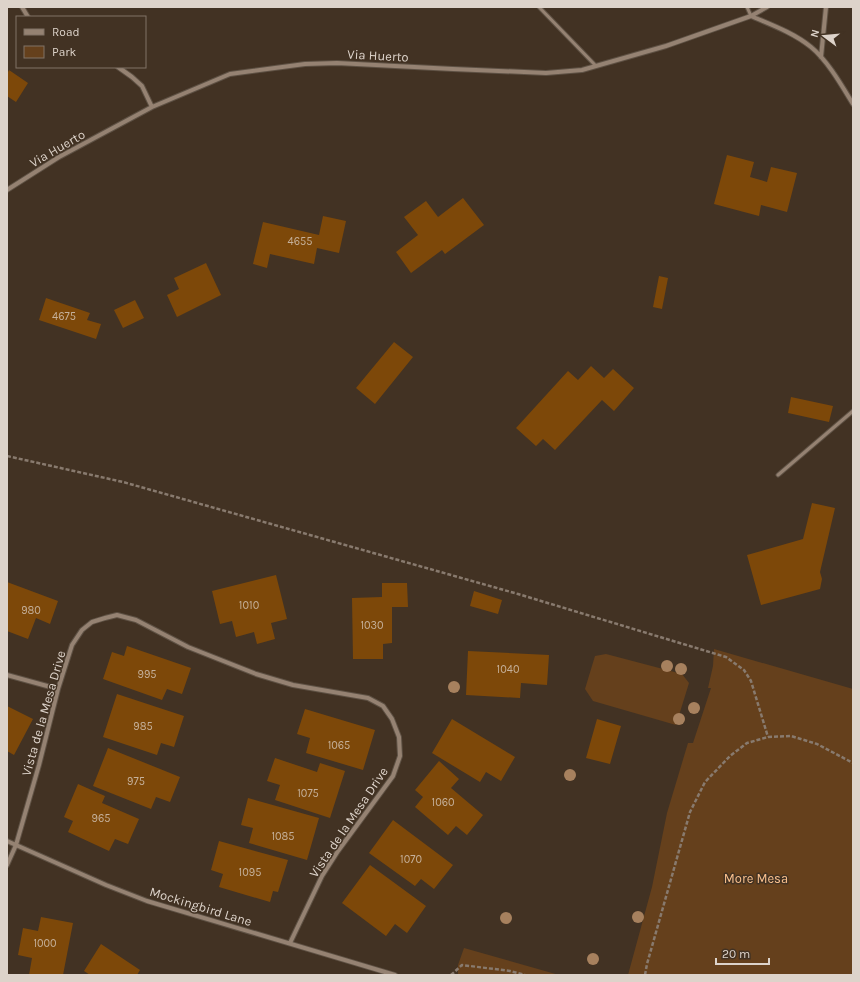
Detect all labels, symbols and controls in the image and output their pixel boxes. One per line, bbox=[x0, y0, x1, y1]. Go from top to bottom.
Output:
legend bbox=[16, 16, 146, 68]
north arrow bbox=[804, 16, 844, 56]
text: Road bbox=[52, 25, 80, 39]
text: N bbox=[808, 28, 822, 39]
text: Park bbox=[52, 45, 77, 59]
street label: Via Huerto bbox=[347, 46, 409, 65]
street label: Via Huerto bbox=[27, 127, 88, 170]
house number: 4655 bbox=[288, 235, 312, 248]
house number: 4675 bbox=[52, 310, 76, 323]
house number: 1010 bbox=[239, 599, 259, 612]
house number: 980 bbox=[21, 604, 41, 617]
house number: 1030 bbox=[360, 619, 384, 632]
street label: Vista de la Mesa Drive bbox=[18, 648, 69, 778]
house number: 1040 bbox=[497, 663, 519, 676]
house number: 995 bbox=[138, 668, 156, 681]
house number: 985 bbox=[133, 720, 153, 733]
house number: 1065 bbox=[328, 739, 350, 752]
street label: Vista de la Mesa Drive bbox=[306, 764, 391, 880]
house number: 975 bbox=[127, 775, 145, 788]
house number: 1075 bbox=[297, 787, 319, 800]
house number: 1060 bbox=[432, 796, 455, 809]
house number: 965 bbox=[92, 812, 110, 825]
house number: 1085 bbox=[271, 830, 295, 843]
house number: 1070 bbox=[400, 853, 422, 866]
house number: 1095 bbox=[239, 866, 261, 879]
park label: More Mesa bbox=[724, 871, 788, 886]
street label: Mockingbird Lane bbox=[148, 884, 254, 929]
house number: 1000 bbox=[33, 937, 57, 950]
scale bar bbox=[716, 940, 769, 966]
text: 20 m bbox=[722, 947, 750, 961]

